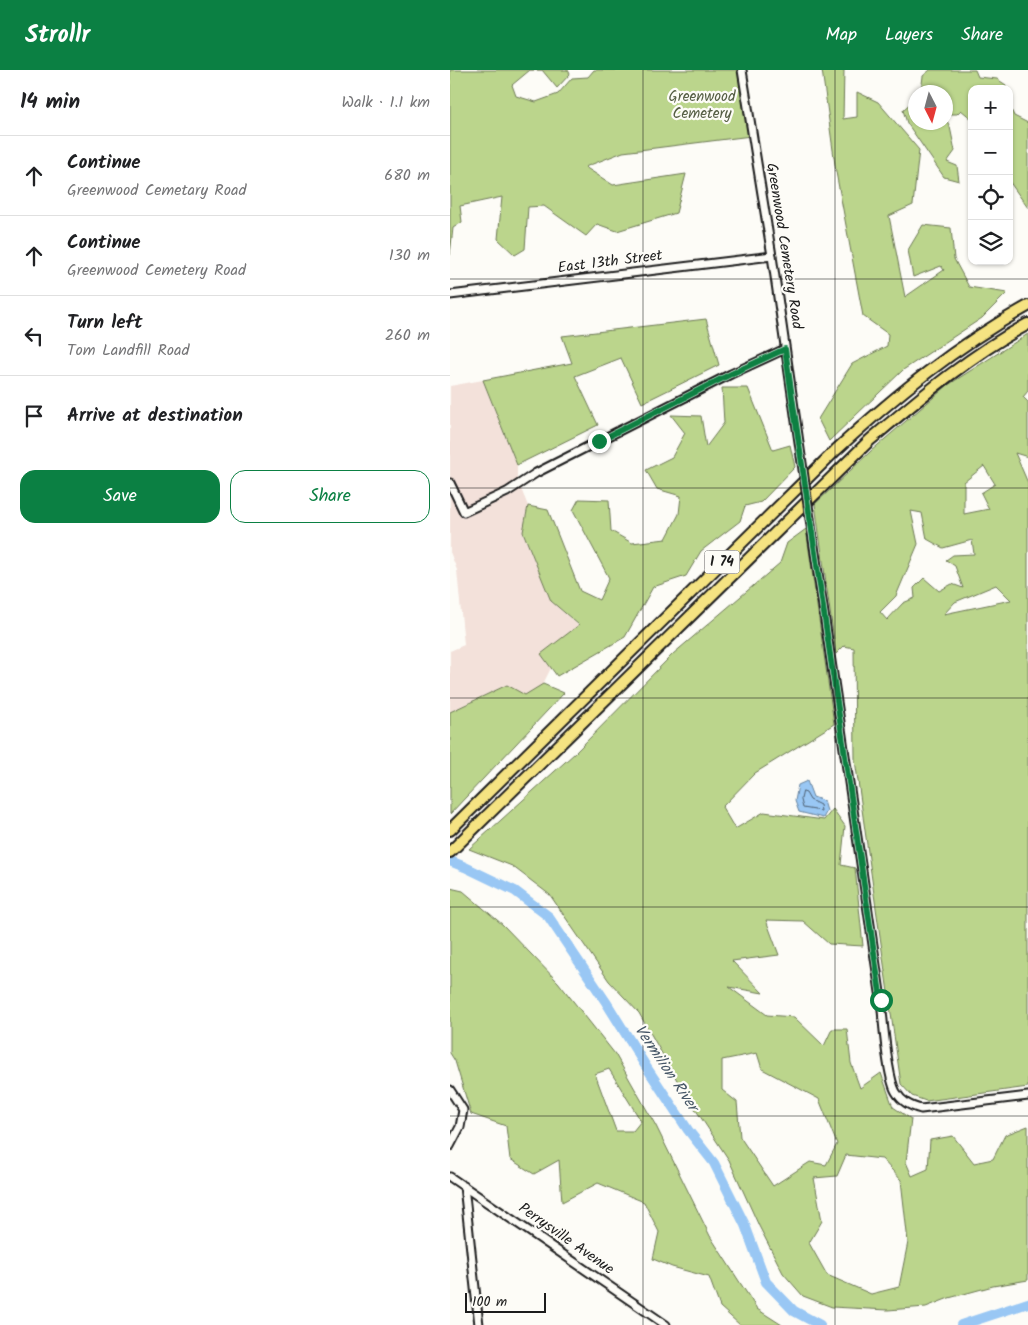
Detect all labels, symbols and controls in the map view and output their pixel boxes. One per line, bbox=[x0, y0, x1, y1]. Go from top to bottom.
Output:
text: Strollr bbox=[25, 16, 90, 55]
text: Map bbox=[826, 21, 857, 50]
text: Layers bbox=[885, 21, 933, 50]
text: Share bbox=[961, 21, 1003, 50]
park label: Greenwood Cemetery bbox=[669, 85, 736, 126]
north arrow bbox=[908, 85, 953, 130]
map controls bbox=[968, 85, 1013, 265]
button: + bbox=[968, 85, 1013, 130]
text: 14 min bbox=[20, 86, 80, 119]
text: Walk · 1.1 km bbox=[341, 90, 430, 115]
button: − bbox=[968, 130, 1013, 175]
text: Continue bbox=[67, 148, 140, 178]
street label: Greenwood Cemetery Road bbox=[759, 161, 809, 331]
icon: ahead bbox=[20, 162, 48, 190]
text: 680 m bbox=[384, 163, 430, 188]
button: locate bbox=[968, 175, 1013, 220]
text: Greenwood Cemetary Road bbox=[67, 178, 246, 203]
button: layers bbox=[968, 220, 1013, 265]
text: Continue bbox=[67, 228, 140, 258]
icon: ahead bbox=[20, 242, 48, 270]
text: 130 m bbox=[389, 243, 430, 268]
street label: East 13th Street bbox=[556, 244, 664, 280]
text: Greenwood Cemetery Road bbox=[67, 258, 246, 283]
text: Turn left bbox=[67, 308, 142, 338]
icon: left bbox=[20, 322, 48, 350]
text: 260 m bbox=[385, 323, 430, 348]
text: Tom Landfill Road bbox=[67, 338, 190, 363]
text: Arrive at destination bbox=[67, 401, 243, 431]
icon: arrive bbox=[20, 402, 48, 430]
route end bbox=[588, 430, 611, 453]
button: Save bbox=[20, 470, 220, 523]
button: Share bbox=[230, 470, 430, 523]
road number: I 74 bbox=[704, 551, 740, 574]
route start bbox=[870, 989, 893, 1012]
water label: Vermilion River bbox=[628, 1020, 706, 1119]
street label: Perrysville Avenue bbox=[513, 1197, 619, 1281]
scale bar bbox=[465, 1290, 546, 1313]
text: 100 m bbox=[472, 1291, 507, 1313]

